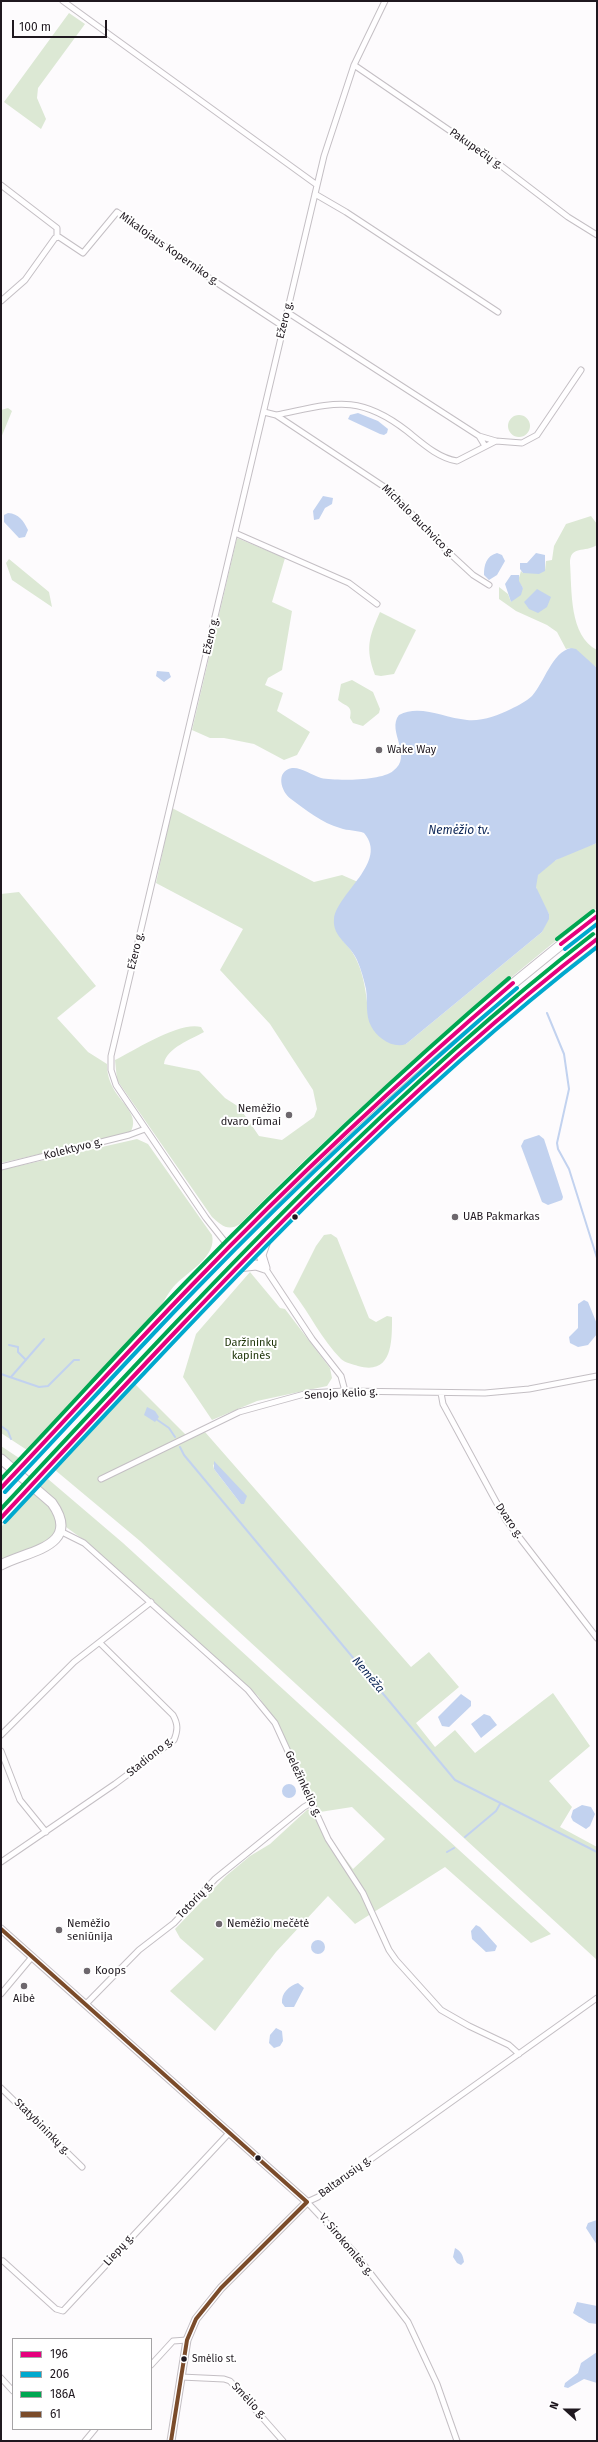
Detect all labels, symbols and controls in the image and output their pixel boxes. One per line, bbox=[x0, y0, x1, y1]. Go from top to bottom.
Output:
scale bar bbox=[14, 12, 109, 38]
text: 100 m bbox=[19, 20, 51, 34]
street label: Pakupečių g. bbox=[447, 126, 505, 172]
street label: Mikalojaus Koperniko g. bbox=[117, 210, 221, 288]
street label: Ežero g. bbox=[274, 300, 296, 340]
street label: Michalo Buchvico g. bbox=[379, 482, 457, 560]
street label: Ežero g. bbox=[200, 616, 222, 656]
place label: Wake Way bbox=[387, 743, 436, 757]
marker: Wake Way bbox=[374, 745, 384, 755]
water label: Nemėžio tv. bbox=[428, 824, 490, 838]
street label: Ežero g. bbox=[125, 931, 147, 971]
place label: Nemėžio dvaro rūmai bbox=[221, 1102, 281, 1128]
marker: Nemėžio dvaro rūmai bbox=[284, 1110, 294, 1120]
street label: Kolektyvo g. bbox=[42, 1135, 104, 1163]
place label: UAB Pakmarkas bbox=[463, 1210, 540, 1224]
unlabelled marker bbox=[290, 1212, 300, 1222]
marker: UAB Pakmarkas bbox=[450, 1212, 460, 1222]
park label: Daržininkų kapinės bbox=[225, 1336, 277, 1362]
street label: Senojo Kelio g. bbox=[304, 1385, 378, 1403]
street label: Dvaro g. bbox=[492, 1501, 526, 1541]
water label: Nemėža bbox=[349, 1654, 387, 1696]
street label: Stadiono g. bbox=[124, 1734, 176, 1780]
street label: Geležinkelio g. bbox=[282, 1749, 324, 1819]
street label: Totorių g. bbox=[174, 1878, 216, 1922]
place label: Nemėžio seniūnija bbox=[67, 1917, 113, 1943]
place label: Nemėžio mečėtė bbox=[227, 1917, 309, 1931]
marker: Nemėžio mečėtė bbox=[214, 1919, 224, 1929]
marker: Nemėžio seniūnija bbox=[54, 1925, 64, 1935]
place label: Koops bbox=[95, 1964, 126, 1978]
marker: Koops bbox=[82, 1966, 92, 1976]
marker: Aibė bbox=[19, 1981, 29, 1991]
place label: Aibė bbox=[13, 1992, 35, 2006]
street label: Statybininkų g. bbox=[11, 2096, 73, 2158]
unlabelled marker bbox=[253, 2153, 263, 2163]
street label: Baltarusių g. bbox=[316, 2153, 374, 2201]
street label: V. Sirokomlės g. bbox=[316, 2211, 376, 2279]
street label: Liepų g. bbox=[101, 2231, 137, 2269]
legend bbox=[12, 2338, 152, 2430]
text: 196 bbox=[50, 2347, 68, 2361]
place label: Smėlio st. bbox=[192, 2353, 236, 2365]
marker: Smėlio st. bbox=[179, 2354, 189, 2364]
text: 206 bbox=[50, 2367, 69, 2381]
street label: Smėlio g. bbox=[229, 2380, 269, 2422]
text: 186A bbox=[50, 2387, 75, 2401]
north arrow bbox=[546, 2390, 586, 2430]
text: N bbox=[547, 2400, 562, 2411]
text: 61 bbox=[50, 2407, 61, 2421]

